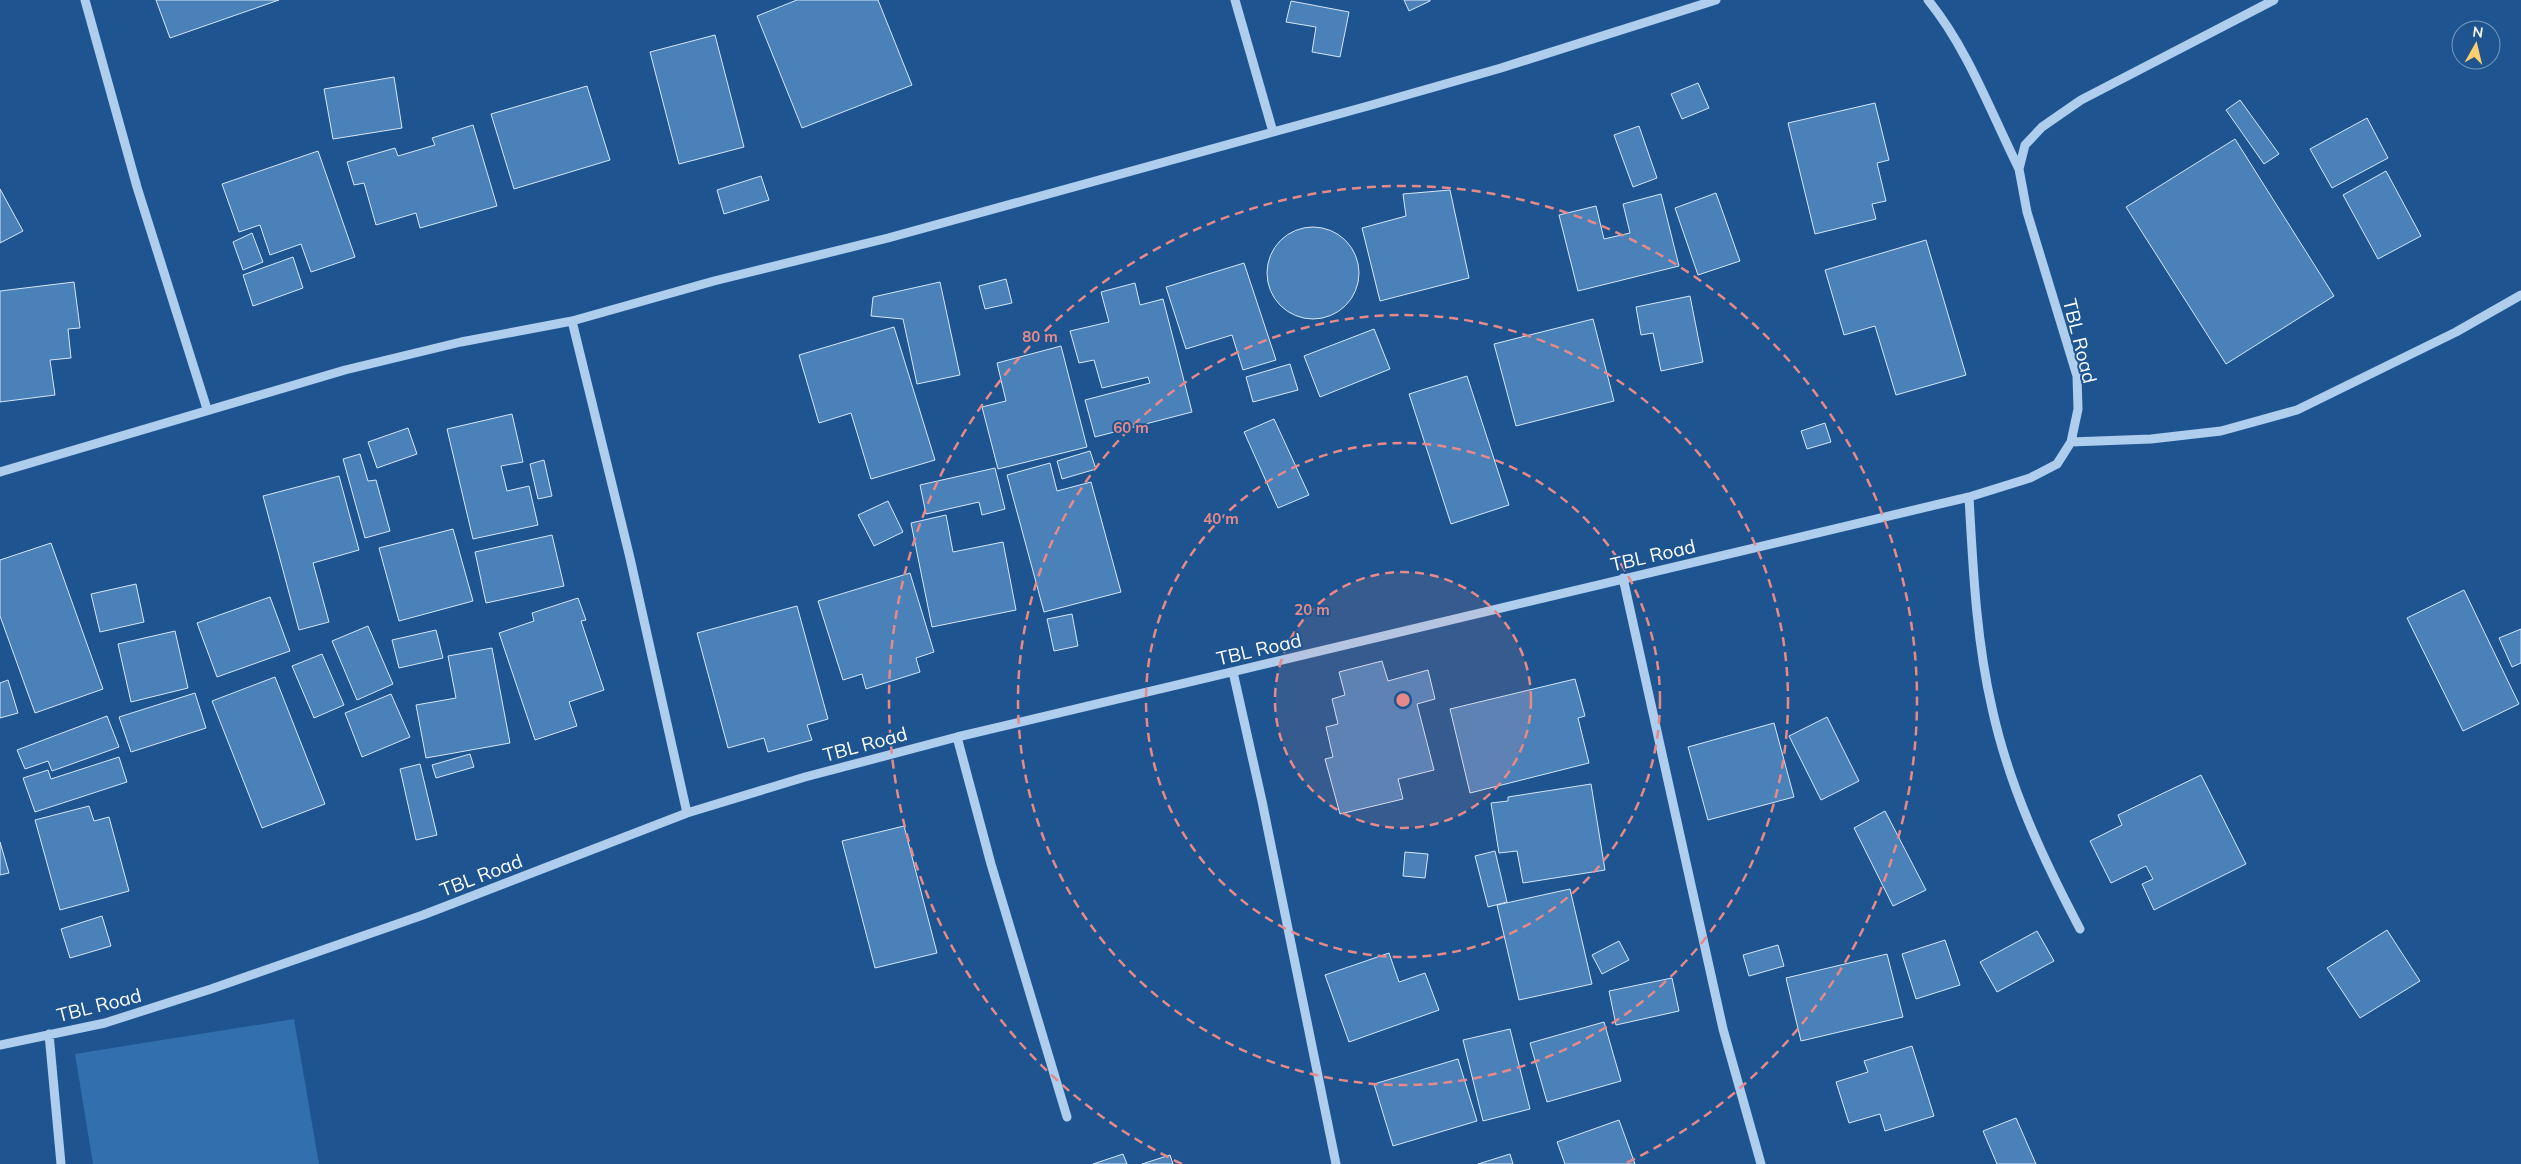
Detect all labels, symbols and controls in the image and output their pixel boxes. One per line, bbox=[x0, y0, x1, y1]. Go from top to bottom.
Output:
north arrow bbox=[2451, 20, 2501, 70]
text: N bbox=[2471, 22, 2484, 42]
street label: TBL Road bbox=[2058, 296, 2102, 386]
text: 80 m bbox=[1022, 327, 1058, 346]
text: 60 m bbox=[1113, 418, 1149, 437]
text: 40 m bbox=[1203, 509, 1239, 528]
street label: TBL Road bbox=[1608, 534, 1698, 576]
text: 20 m bbox=[1294, 600, 1330, 619]
street label: TBL Road bbox=[1214, 628, 1304, 670]
centre of rings bbox=[1394, 691, 1412, 709]
street label: TBL Road bbox=[820, 721, 910, 767]
street label: TBL Road bbox=[436, 848, 526, 902]
street label: TBL Road bbox=[54, 983, 144, 1027]

